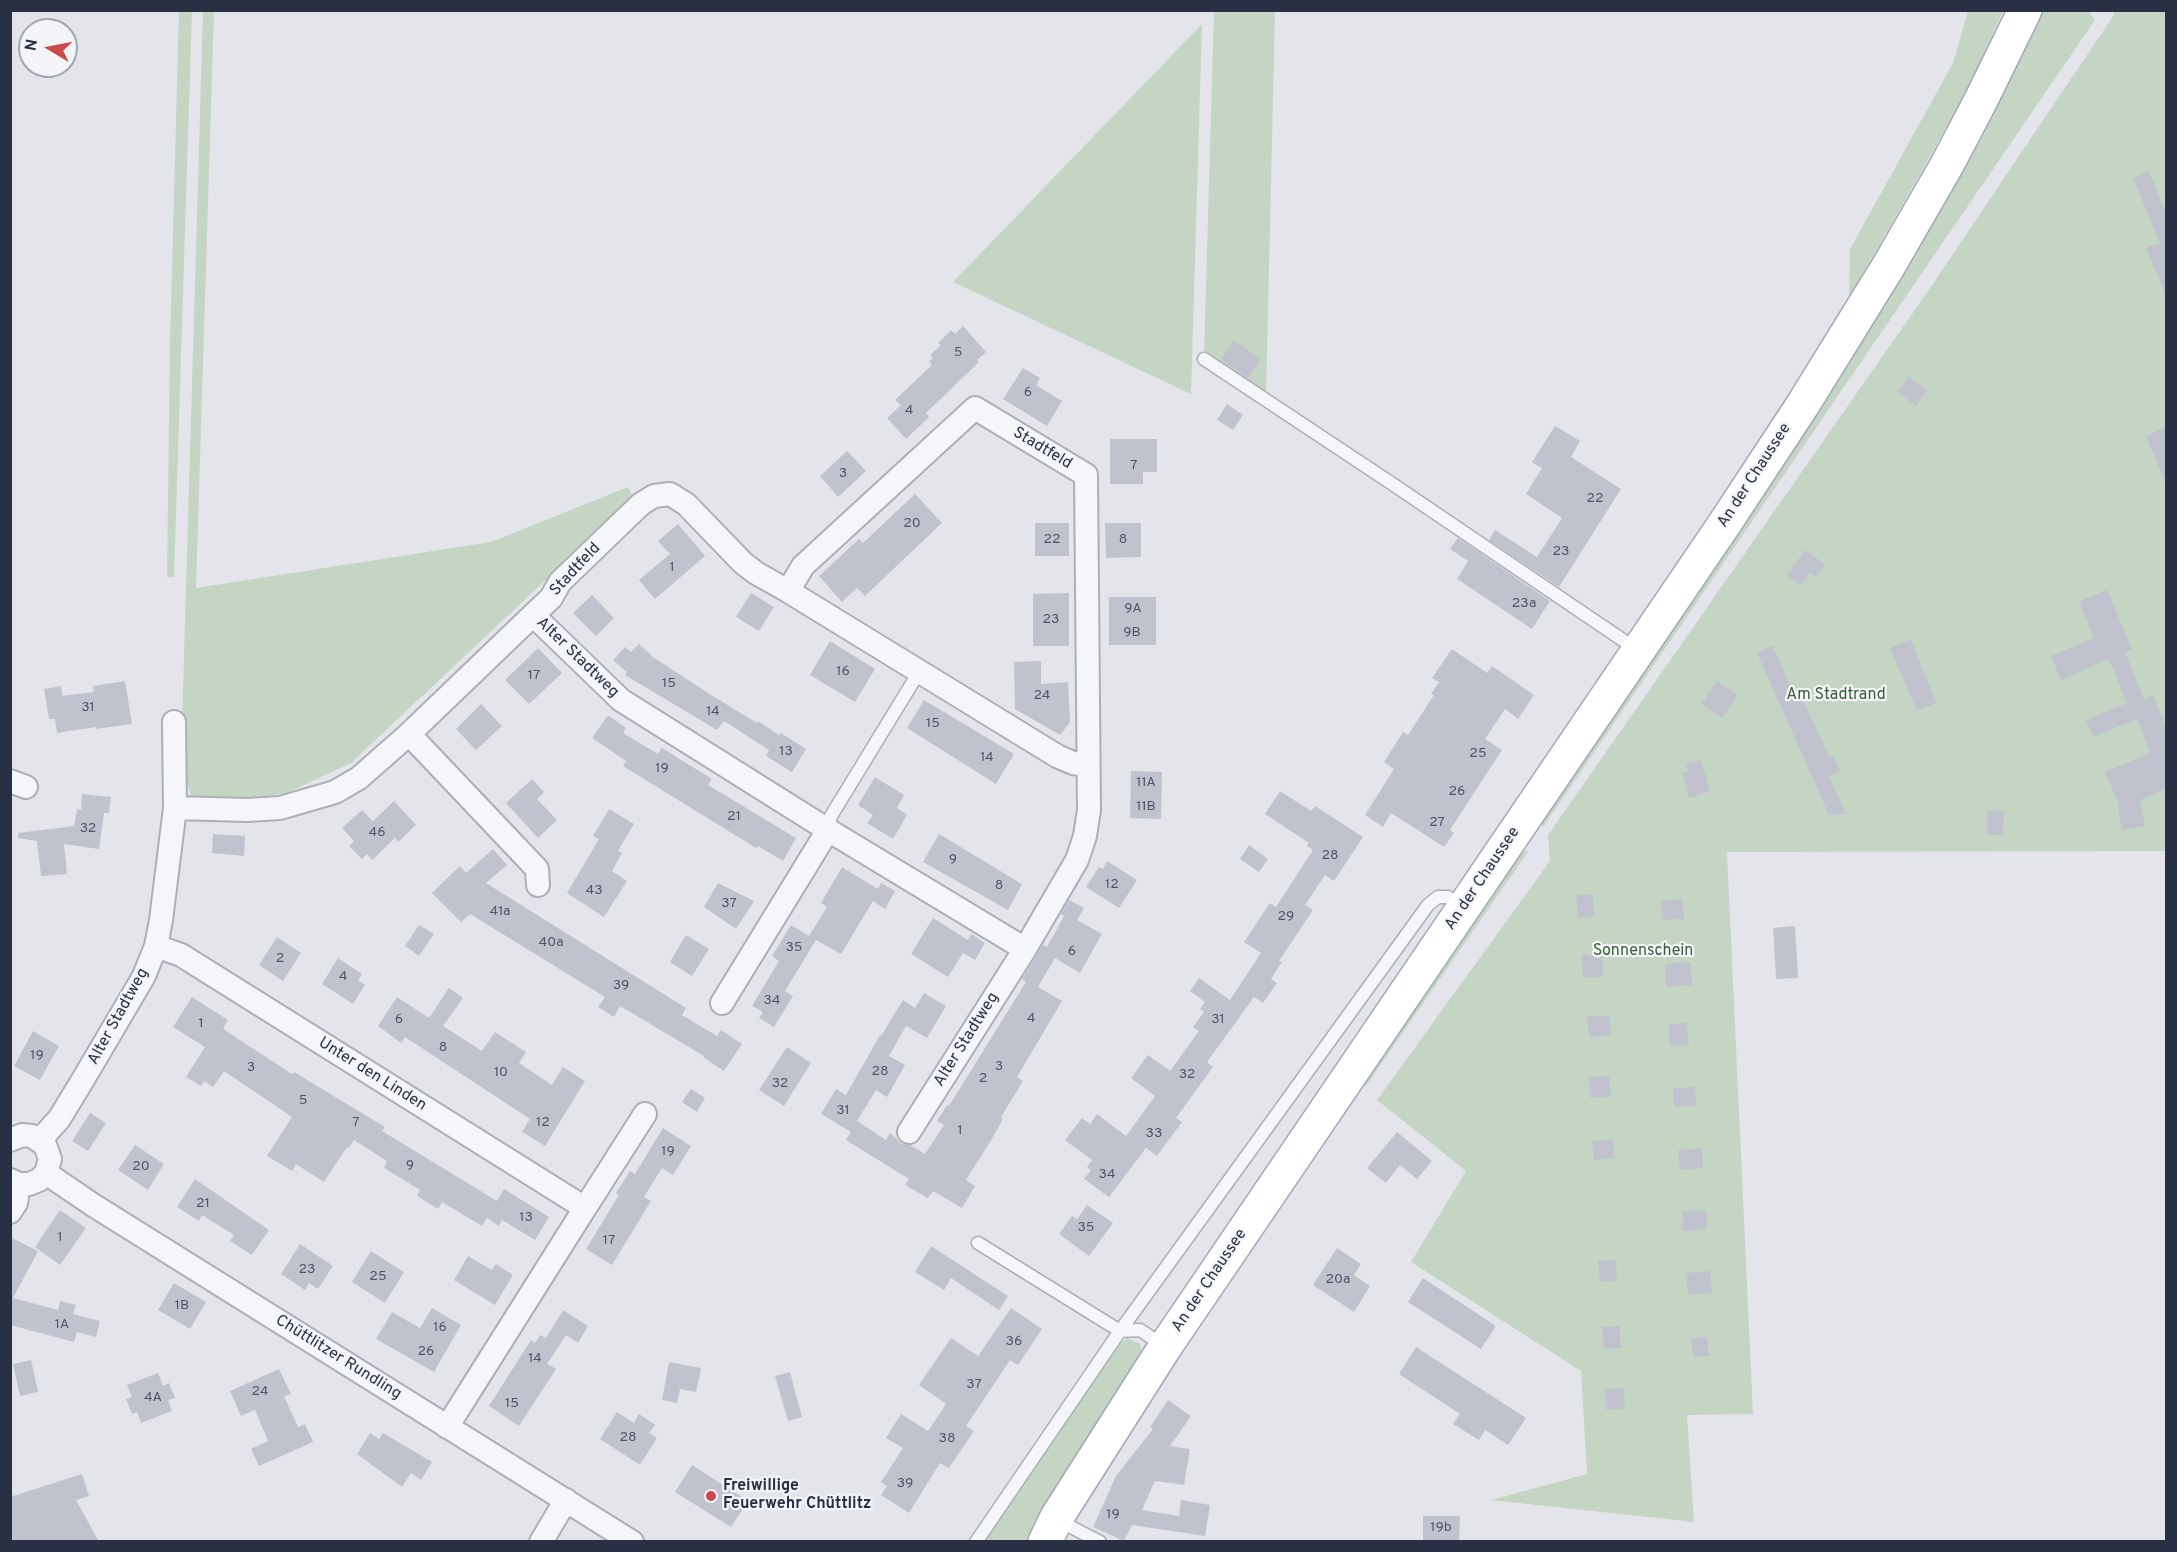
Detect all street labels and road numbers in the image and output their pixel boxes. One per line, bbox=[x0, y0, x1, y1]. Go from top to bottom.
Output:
street label: An der Chaussee bbox=[1714, 420, 1796, 532]
street label: Stadtfeld bbox=[1009, 424, 1075, 474]
street label: Stadtfeld bbox=[547, 539, 605, 601]
street label: Alter Stadtweg bbox=[532, 614, 622, 702]
street label: An der Chaussee bbox=[1441, 824, 1525, 934]
street label: Alter Stadtweg bbox=[85, 965, 153, 1069]
street label: Alter Stadtweg bbox=[930, 989, 1004, 1091]
street label: Unter den Linden bbox=[314, 1034, 430, 1116]
street label: An der Chaussee bbox=[1168, 1226, 1252, 1336]
street label: Chüttlitzer Rundling bbox=[271, 1311, 405, 1405]

